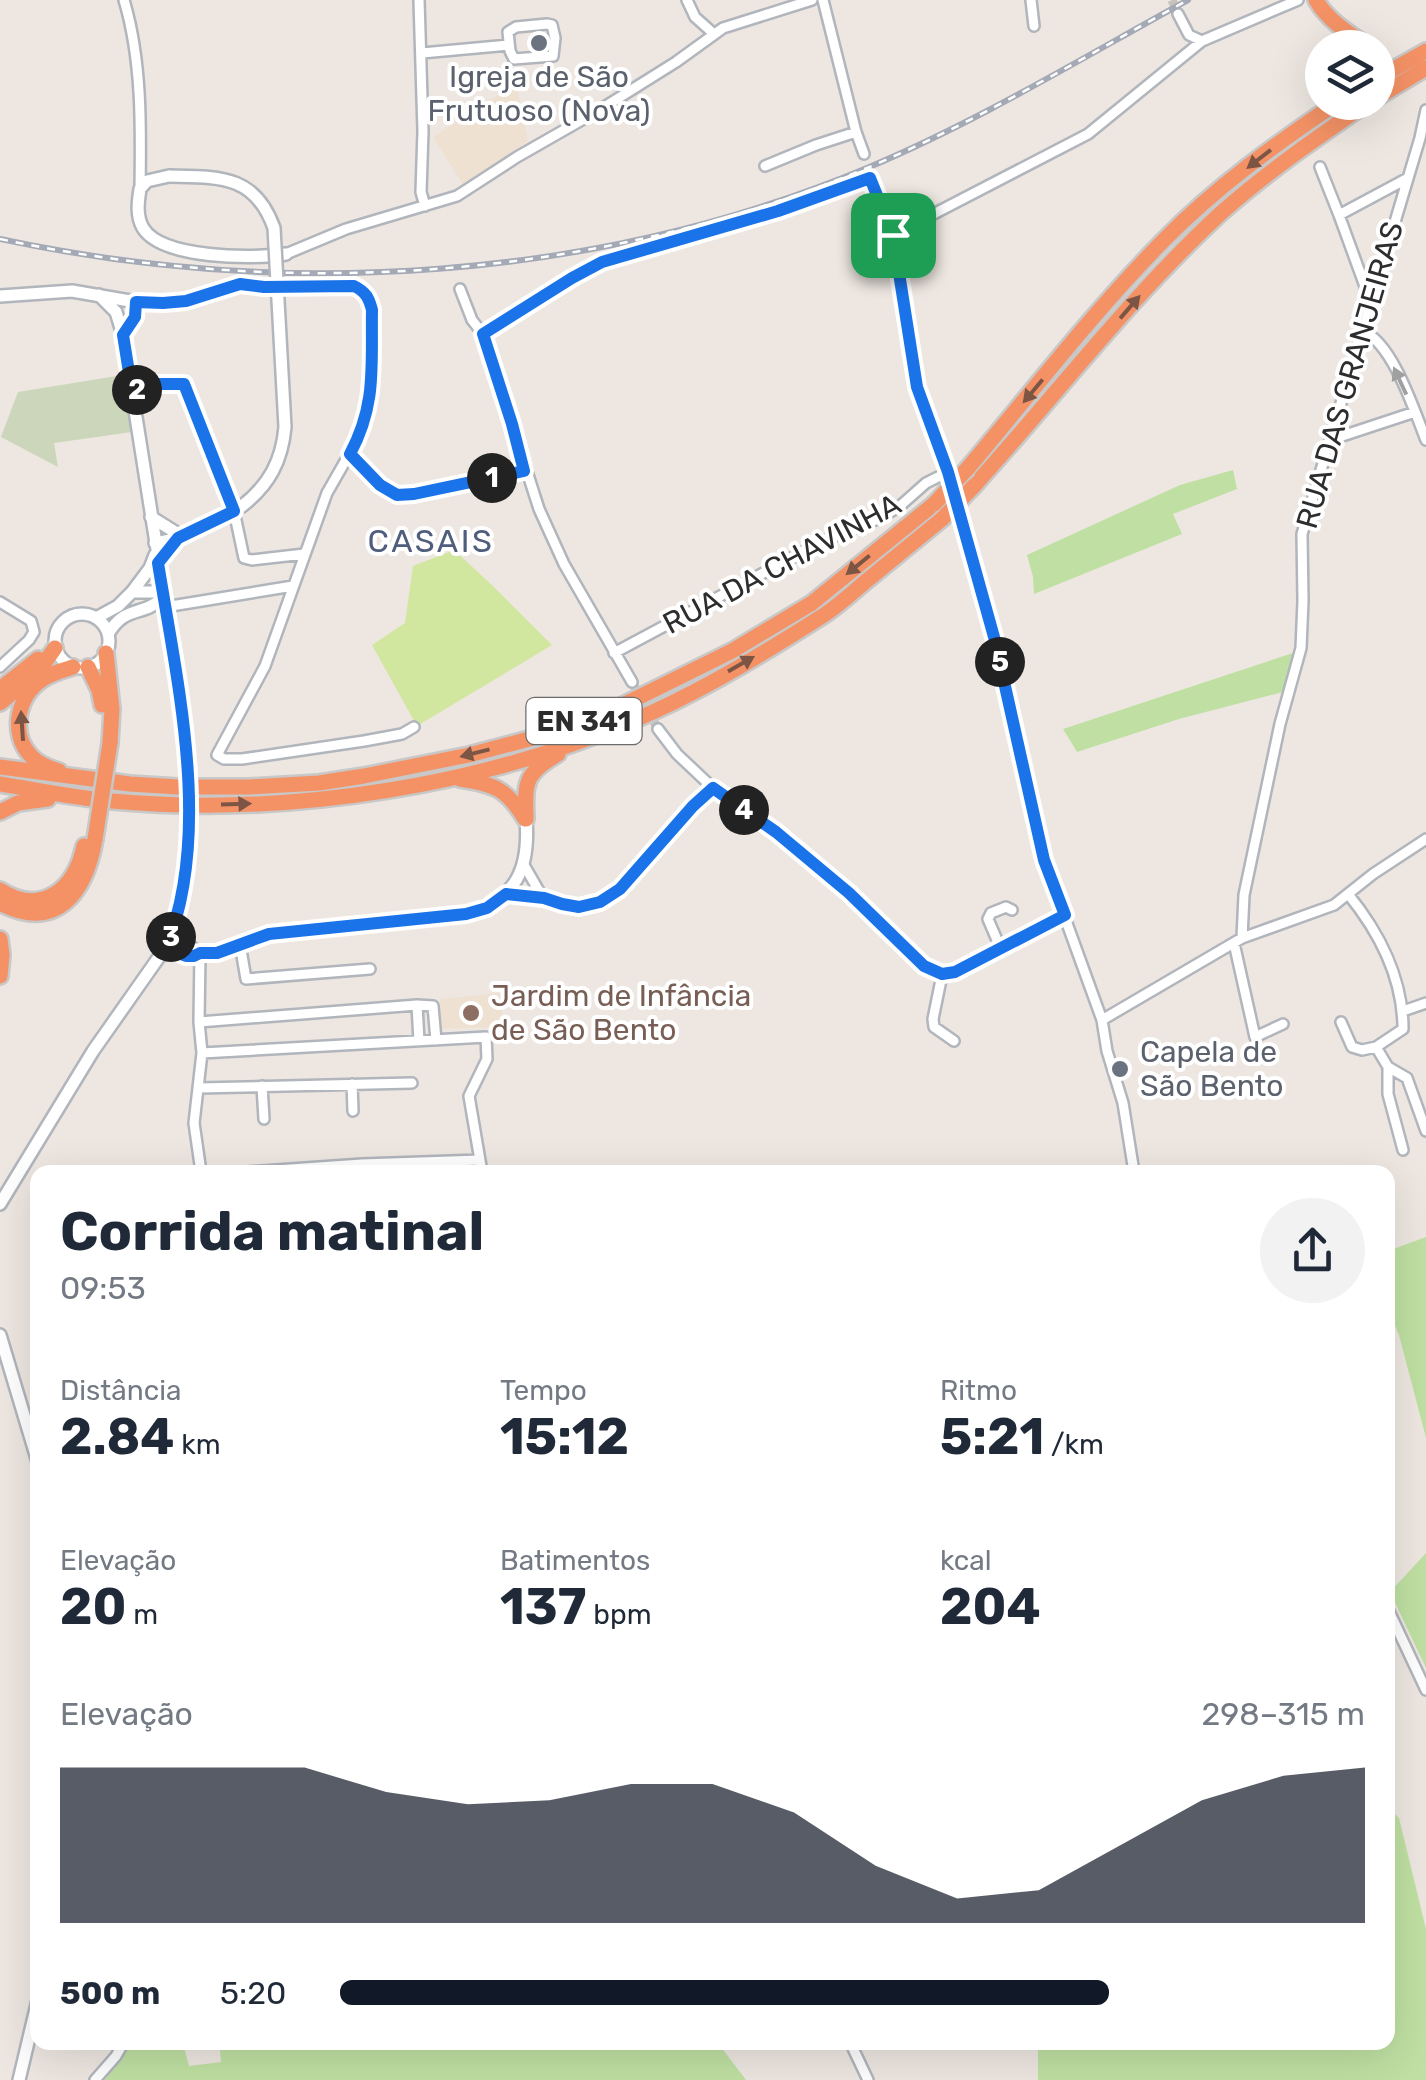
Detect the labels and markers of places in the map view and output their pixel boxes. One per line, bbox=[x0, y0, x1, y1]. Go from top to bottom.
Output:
marker: Igreja de São Frutuoso (Nova) bbox=[528, 32, 550, 54]
place label: Igreja de São Frutuoso (Nova) bbox=[428, 59, 650, 129]
pin bbox=[851, 193, 936, 278]
pin: 2 bbox=[112, 365, 162, 415]
pin: 1 bbox=[467, 453, 517, 503]
pin: 5 bbox=[975, 637, 1025, 687]
pin: 4 bbox=[719, 785, 769, 835]
pin: 3 bbox=[146, 912, 196, 962]
place label: Jardim de Infância de São Bento bbox=[491, 978, 751, 1048]
marker: Jardim de Infância de São Bento bbox=[460, 1002, 482, 1024]
place label: Capela de São Bento bbox=[1140, 1034, 1284, 1104]
marker: Capela de São Bento bbox=[1109, 1058, 1131, 1080]

